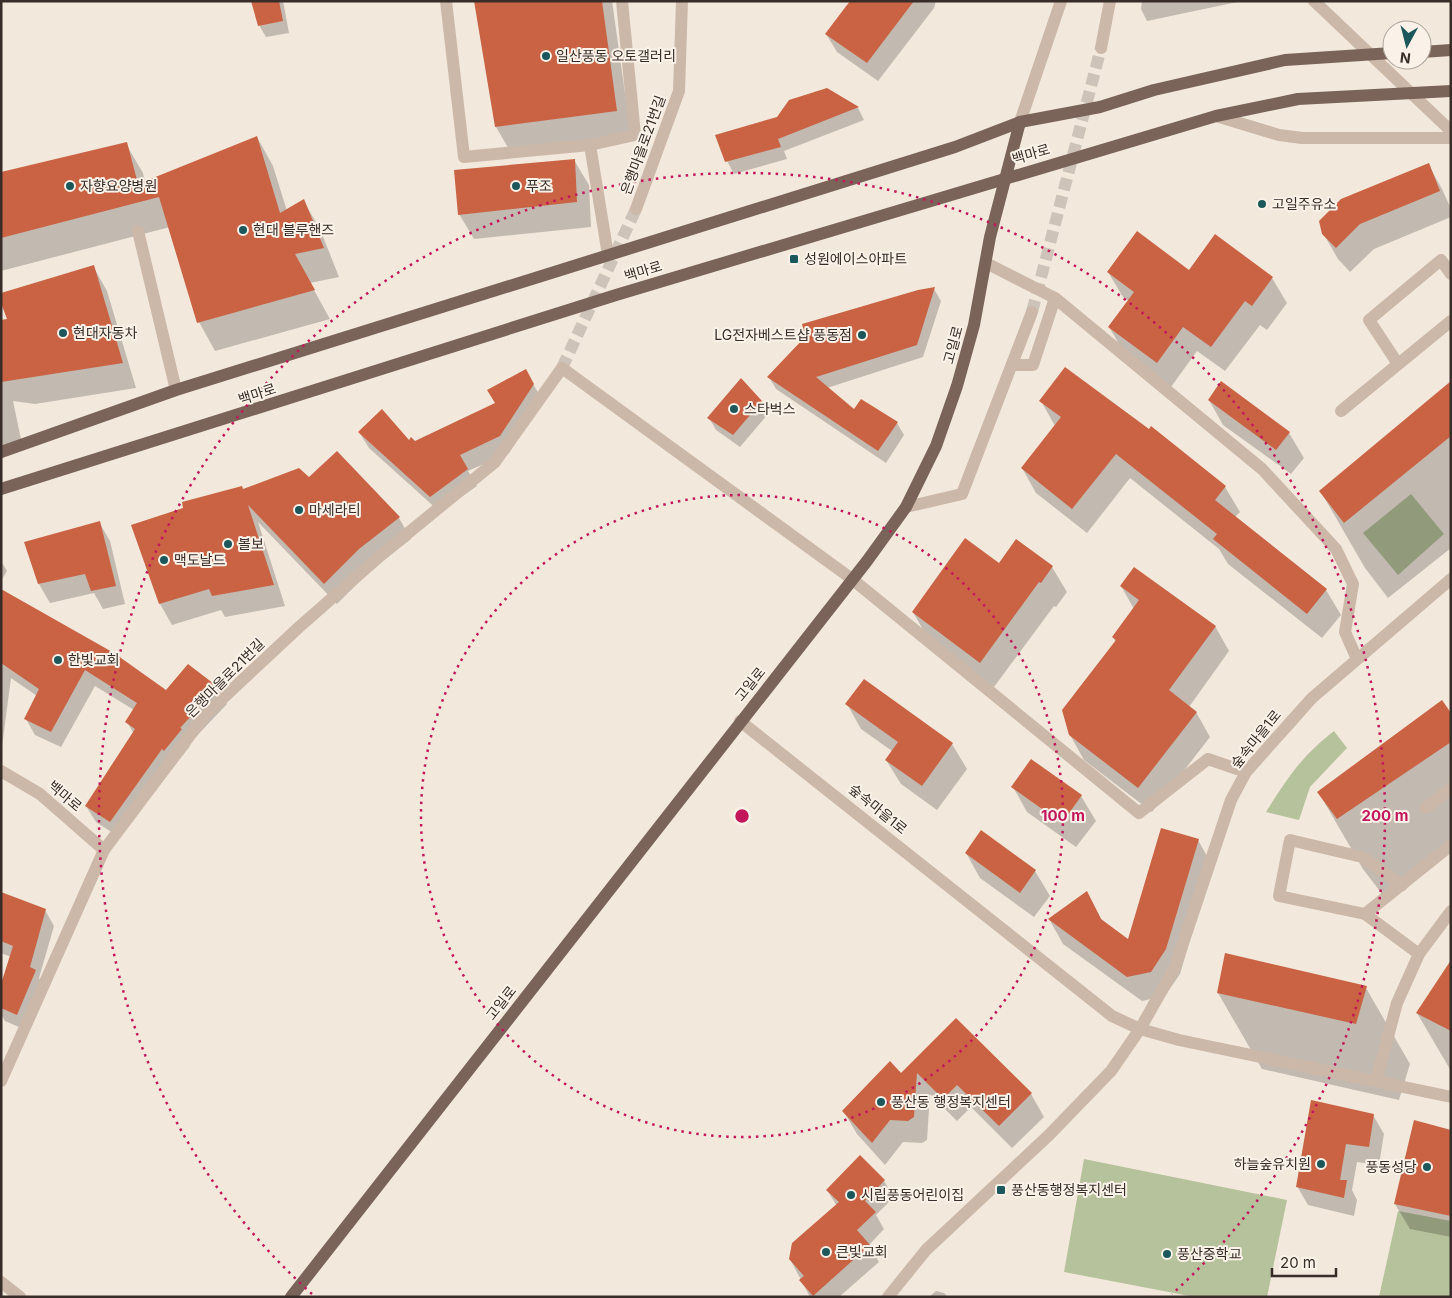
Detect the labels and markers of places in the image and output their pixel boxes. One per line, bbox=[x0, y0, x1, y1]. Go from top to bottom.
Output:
place label: 일산풍동 오토갤러리 bbox=[556, 47, 676, 64]
marker: 일산풍동 오토갤러리 bbox=[540, 50, 552, 62]
place label: 자향요양병원 bbox=[80, 177, 157, 194]
place label: 푸조 bbox=[526, 177, 552, 194]
marker: 자향요양병원 bbox=[64, 180, 76, 192]
marker: 푸조 bbox=[510, 180, 522, 192]
place label: 고일주유소 bbox=[1272, 195, 1337, 212]
marker: 고일주유소 bbox=[1256, 198, 1268, 210]
place label: 현대 블루핸즈 bbox=[253, 221, 334, 238]
marker: 현대 블루핸즈 bbox=[237, 224, 249, 236]
place label: 성원에이스아파트 bbox=[804, 250, 907, 267]
marker: 성원에이스아파트 bbox=[788, 253, 800, 265]
place label: 현대자동차 bbox=[73, 324, 138, 341]
place label: LG전자베스트샵 풍동점 bbox=[714, 326, 852, 343]
marker: 현대자동차 bbox=[57, 327, 69, 339]
marker: LG전자베스트샵 풍동점 bbox=[856, 329, 868, 341]
place label: 스타벅스 bbox=[744, 400, 796, 417]
marker: 스타벅스 bbox=[728, 403, 740, 415]
place label: 마세라티 bbox=[309, 501, 361, 518]
marker: 마세라티 bbox=[293, 504, 305, 516]
place label: 볼보 bbox=[238, 535, 264, 552]
marker: 볼보 bbox=[222, 538, 234, 550]
place label: 맥도날드 bbox=[174, 551, 226, 568]
marker: 맥도날드 bbox=[158, 554, 170, 566]
place label: 한빛교회 bbox=[68, 651, 120, 668]
marker: 한빛교회 bbox=[52, 654, 64, 666]
centre of rings bbox=[733, 807, 751, 825]
place label: 풍산동 행정복지센터 bbox=[891, 1093, 1011, 1110]
marker: 풍산동 행정복지센터 bbox=[875, 1096, 887, 1108]
place label: 하늘숲유치원 bbox=[1234, 1155, 1311, 1172]
marker: 하늘숲유치원 bbox=[1315, 1158, 1327, 1170]
place label: 풍동성당 bbox=[1365, 1158, 1417, 1175]
marker: 풍동성당 bbox=[1421, 1161, 1433, 1173]
place label: 풍산동행정복지센터 bbox=[1011, 1181, 1127, 1198]
marker: 풍산동행정복지센터 bbox=[995, 1184, 1007, 1196]
place label: 시립풍동어린이집 bbox=[861, 1186, 964, 1203]
marker: 시립풍동어린이집 bbox=[845, 1189, 857, 1201]
place label: 큰빛교회 bbox=[836, 1243, 888, 1260]
place label: 풍산중학교 bbox=[1177, 1245, 1242, 1262]
marker: 큰빛교회 bbox=[820, 1246, 832, 1258]
marker: 풍산중학교 bbox=[1161, 1248, 1173, 1260]

